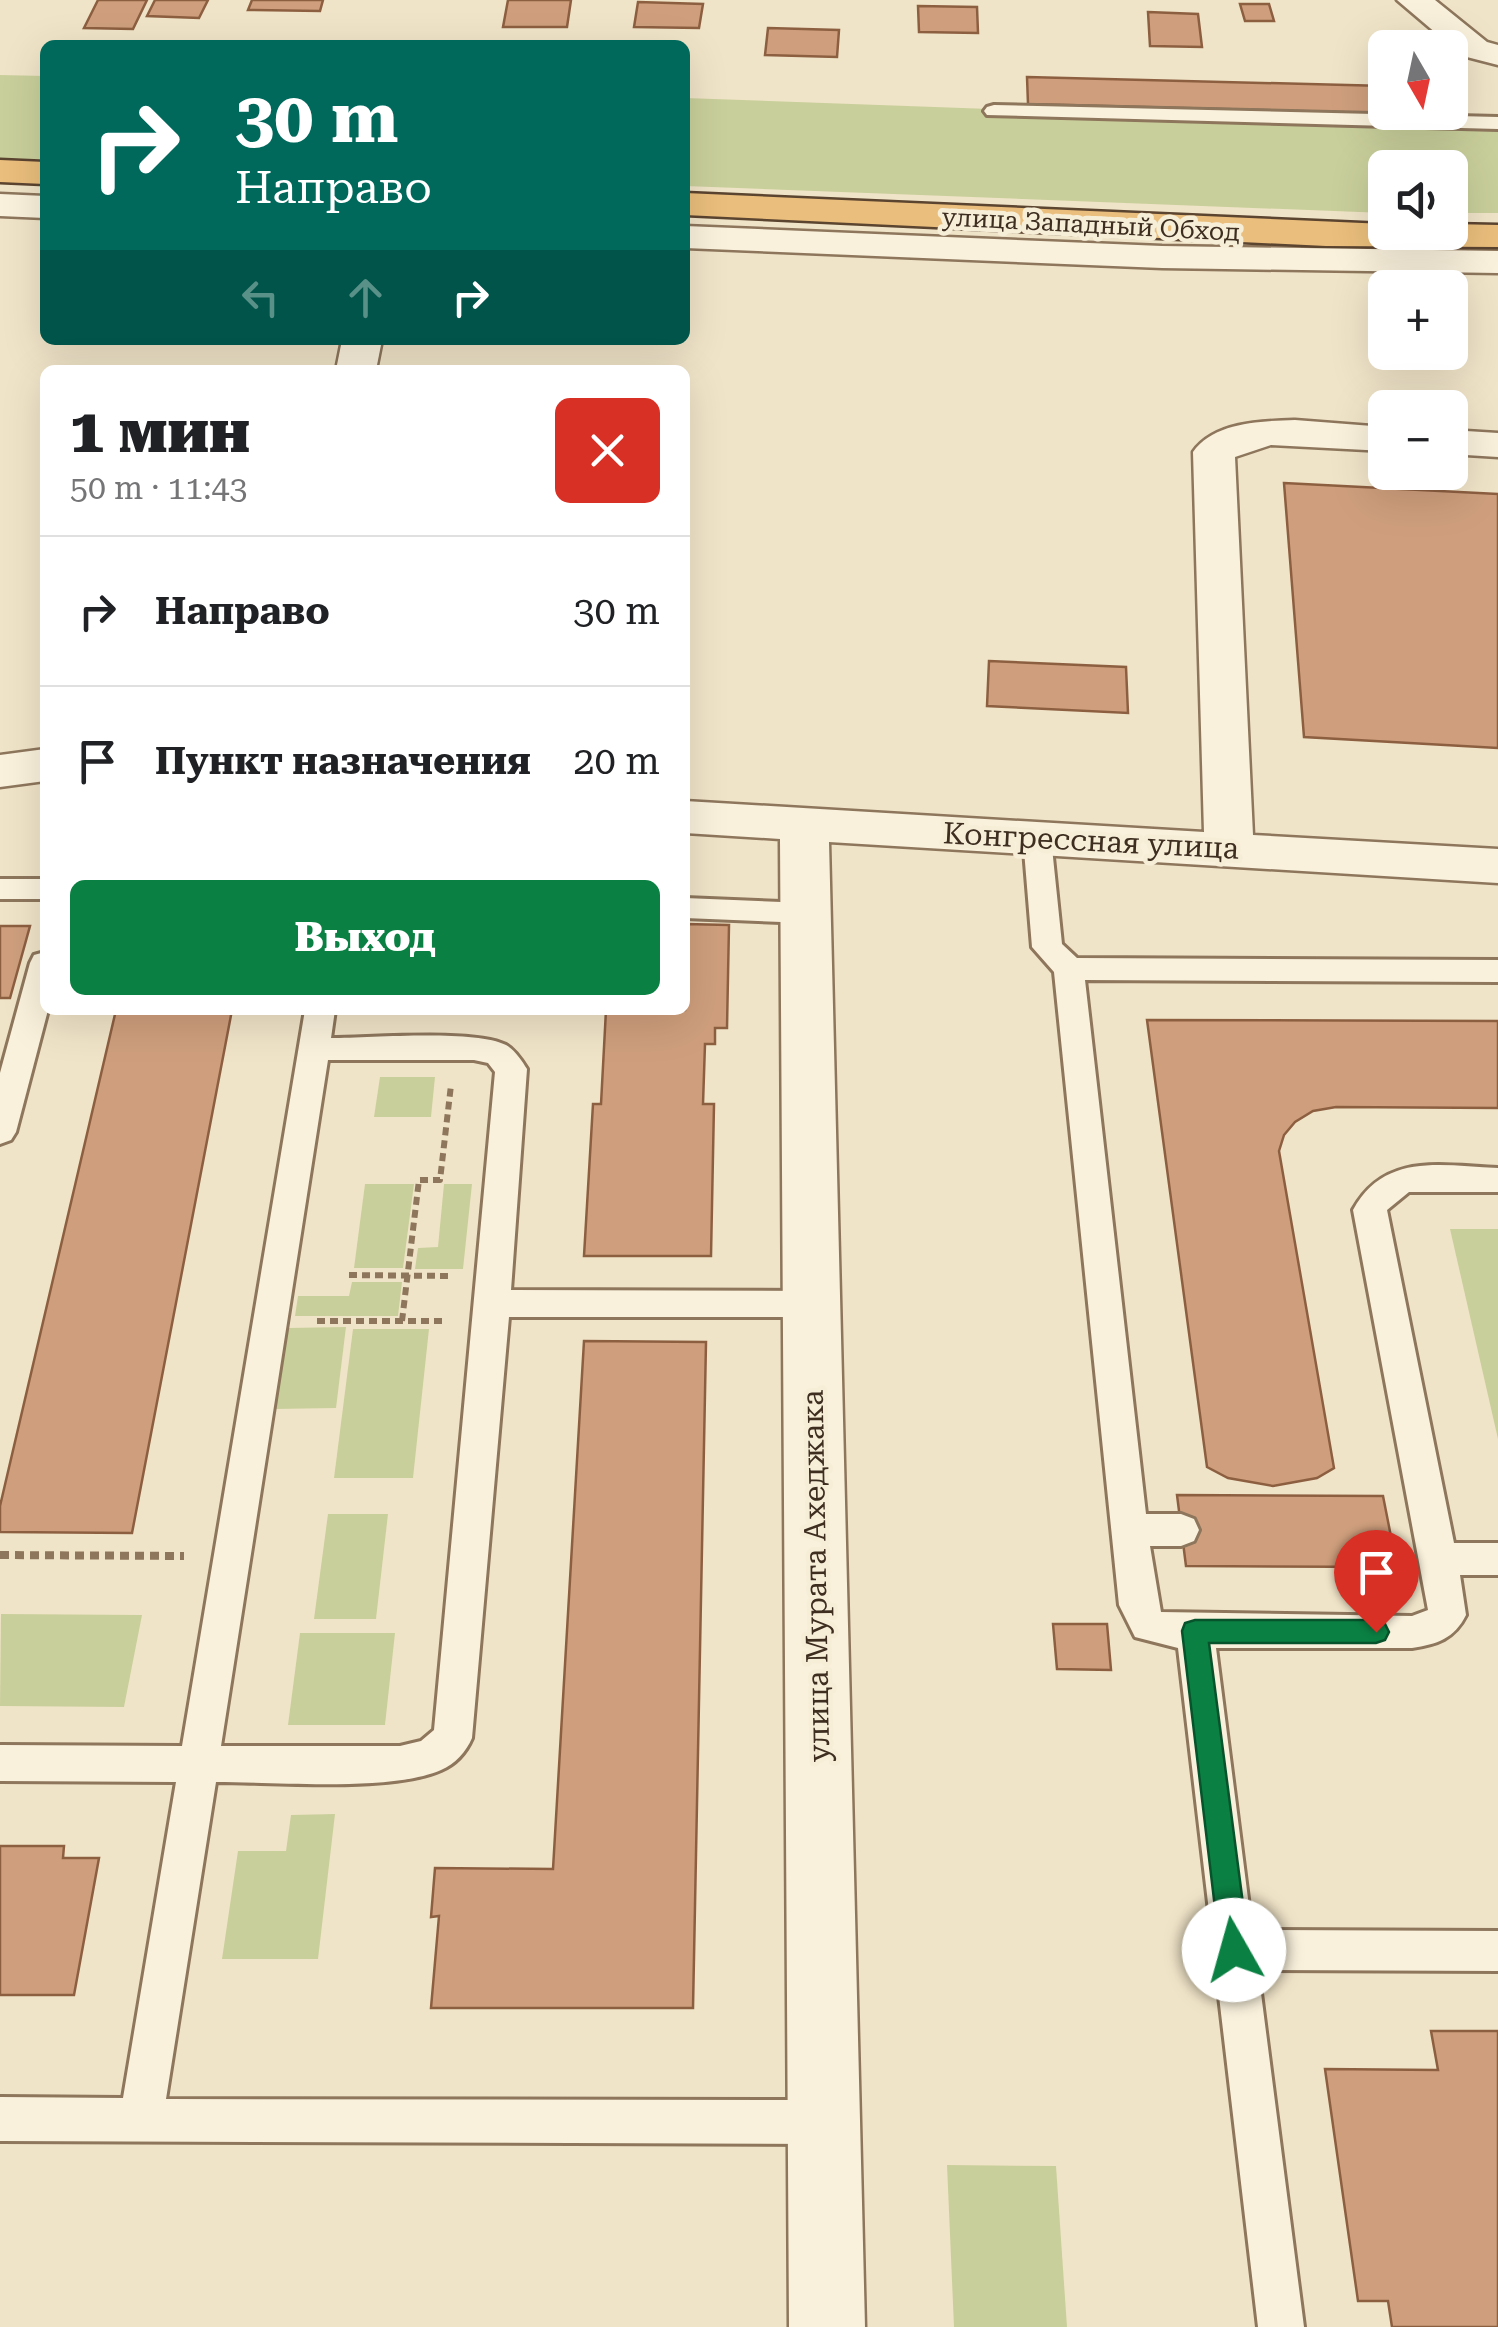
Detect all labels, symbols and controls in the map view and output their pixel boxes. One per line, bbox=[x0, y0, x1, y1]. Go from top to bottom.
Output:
north arrow bbox=[1368, 30, 1468, 130]
map controls bbox=[1368, 30, 1468, 490]
text: 30 m bbox=[235, 77, 399, 159]
icon: right bbox=[70, 80, 200, 210]
button: sound bbox=[1368, 150, 1468, 250]
text: Направо bbox=[235, 161, 432, 214]
street label: улица Западный Обход bbox=[941, 202, 1241, 247]
icon: left bbox=[233, 270, 288, 325]
icon: ahead bbox=[338, 270, 393, 325]
icon: right bbox=[443, 270, 498, 325]
button: + bbox=[1368, 270, 1468, 370]
button: − bbox=[1368, 390, 1468, 490]
text: 1 мин bbox=[70, 396, 250, 467]
button: close bbox=[555, 398, 660, 503]
text: 50 m · 11:43 bbox=[70, 469, 247, 507]
icon: right bbox=[70, 584, 125, 639]
text: Направо bbox=[155, 589, 330, 633]
text: 30 m bbox=[573, 589, 660, 633]
icon: arrive bbox=[70, 734, 125, 789]
text: Пункт назначения bbox=[155, 739, 531, 783]
text: 20 m bbox=[573, 739, 660, 783]
street label: Конгрессная улица bbox=[942, 815, 1240, 866]
button: Выход bbox=[70, 880, 660, 995]
street label: улица Мурата Ахеджака bbox=[795, 1389, 836, 1763]
pin bbox=[1334, 1530, 1419, 1633]
icon: arrive bbox=[1349, 1545, 1404, 1600]
position arrow bbox=[1182, 1898, 1286, 2002]

